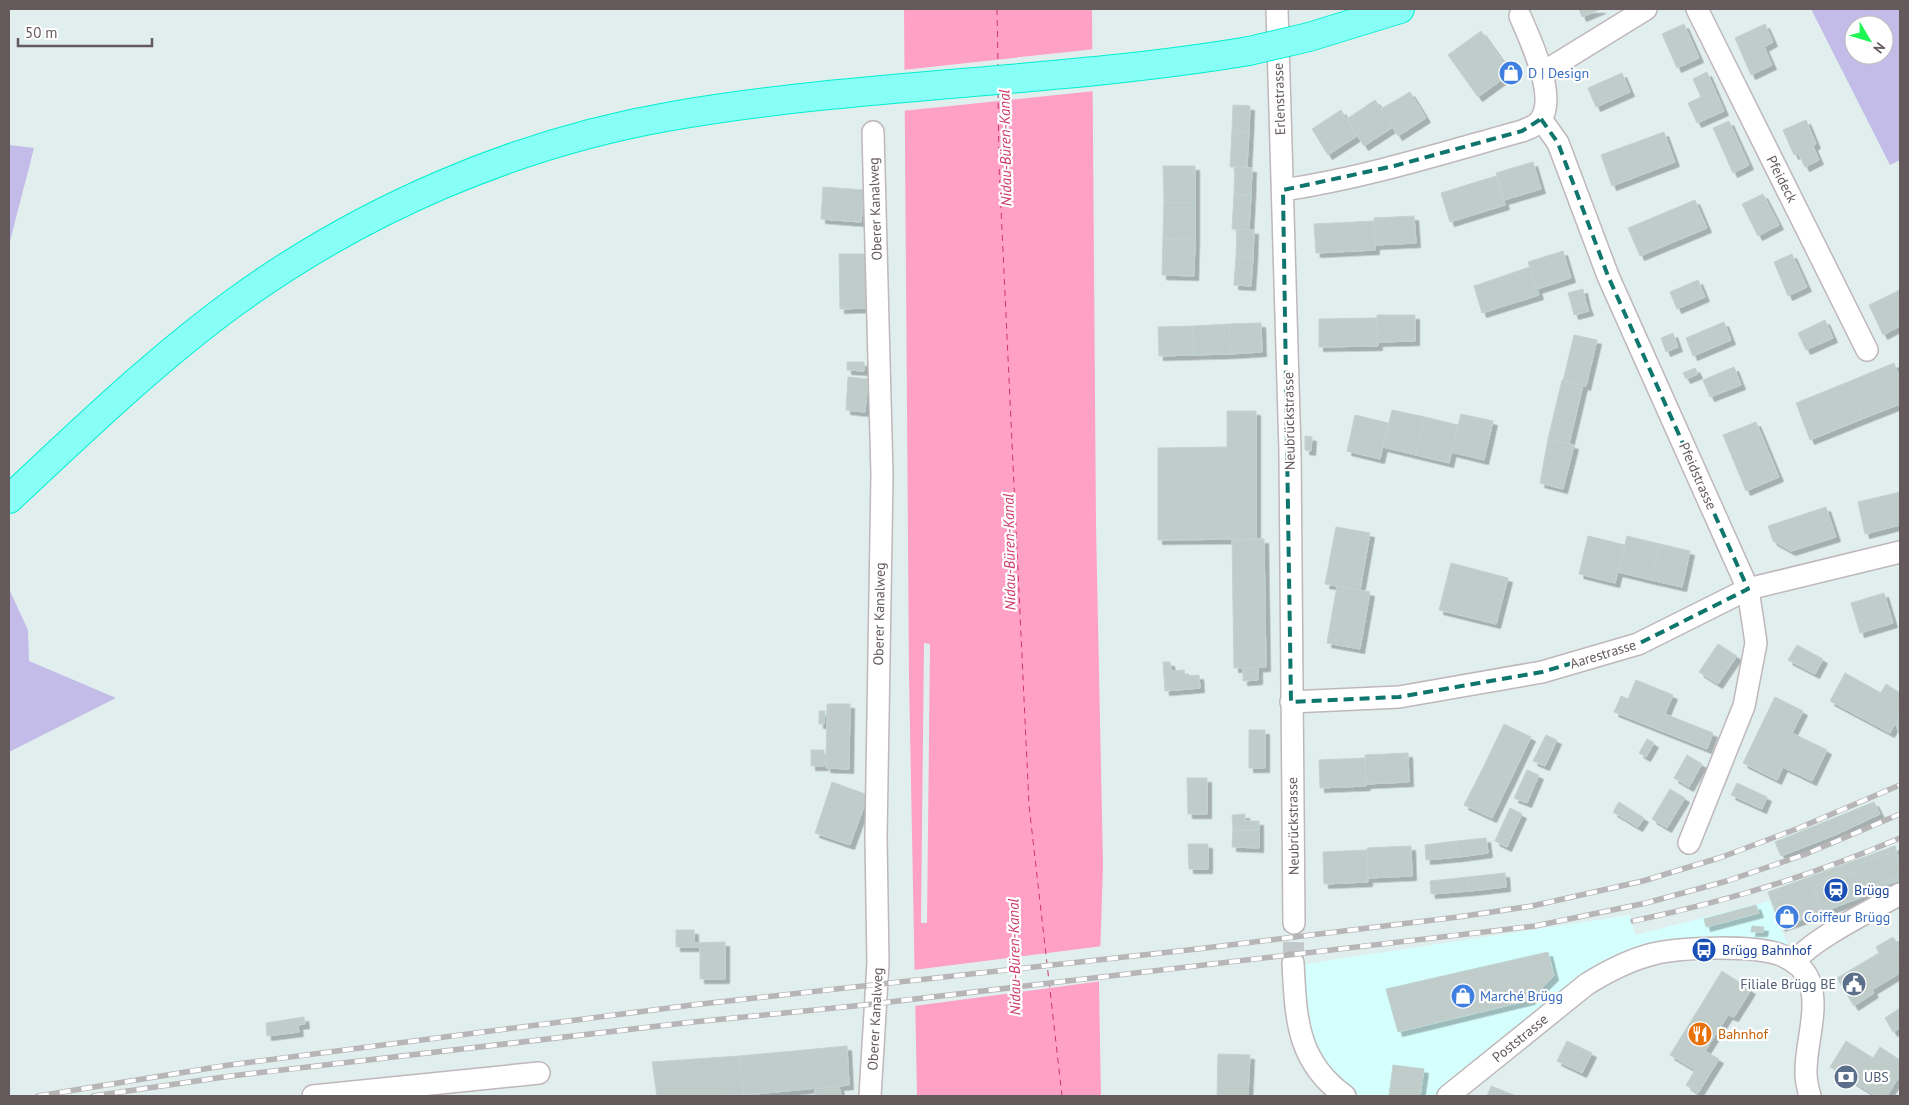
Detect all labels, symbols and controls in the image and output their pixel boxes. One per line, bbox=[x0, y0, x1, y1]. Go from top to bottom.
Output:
scale bar bbox=[18, 15, 151, 47]
north arrow bbox=[1844, 15, 1894, 65]
text: 50 m bbox=[25, 23, 58, 42]
text: N bbox=[1869, 39, 1889, 57]
shop icon: D | Design bbox=[1498, 60, 1524, 86]
street label: Erlenstrasse bbox=[1269, 63, 1289, 135]
place label: D | Design bbox=[1528, 64, 1589, 82]
water label: Nidau-Büren-Kanal bbox=[994, 89, 1016, 207]
street label: Pfeideck bbox=[1763, 152, 1802, 206]
street label: Oberer Kanalweg bbox=[864, 157, 886, 261]
street label: Neubrückstrasse bbox=[1279, 372, 1299, 470]
street label: Pfeidstrasse bbox=[1675, 440, 1721, 512]
water label: Nidau-Büren-Kanal bbox=[998, 493, 1020, 611]
street label: Oberer Kanalweg bbox=[869, 562, 889, 666]
street label: Aarestrasse bbox=[1568, 635, 1638, 673]
street label: Neubrückstrasse bbox=[1283, 777, 1303, 875]
station icon: Brügg bbox=[1823, 877, 1849, 903]
place label: Brügg bbox=[1854, 881, 1890, 899]
water label: Nidau-Büren-Kanal bbox=[1003, 898, 1025, 1016]
shop icon: Coiffeur Brügg bbox=[1774, 904, 1800, 930]
place label: Coiffeur Brügg bbox=[1804, 908, 1890, 926]
bus stop icon: Brügg Bahnhof bbox=[1691, 937, 1717, 963]
place label: Brügg Bahnhof bbox=[1722, 941, 1812, 959]
street label: Oberer Kanalweg bbox=[863, 967, 887, 1071]
public building icon: Filiale Brügg BE bbox=[1841, 971, 1867, 997]
place label: Filiale Brügg BE bbox=[1740, 975, 1836, 993]
shop icon: Marché Brügg bbox=[1450, 983, 1476, 1009]
place label: Marché Brügg bbox=[1480, 987, 1563, 1005]
street label: Poststrasse bbox=[1488, 1010, 1552, 1066]
restaurant icon: Bahnhof bbox=[1687, 1021, 1713, 1047]
place label: Bahnhof bbox=[1718, 1025, 1768, 1043]
bank icon: UBS bbox=[1833, 1064, 1859, 1090]
place label: UBS bbox=[1864, 1068, 1889, 1086]

